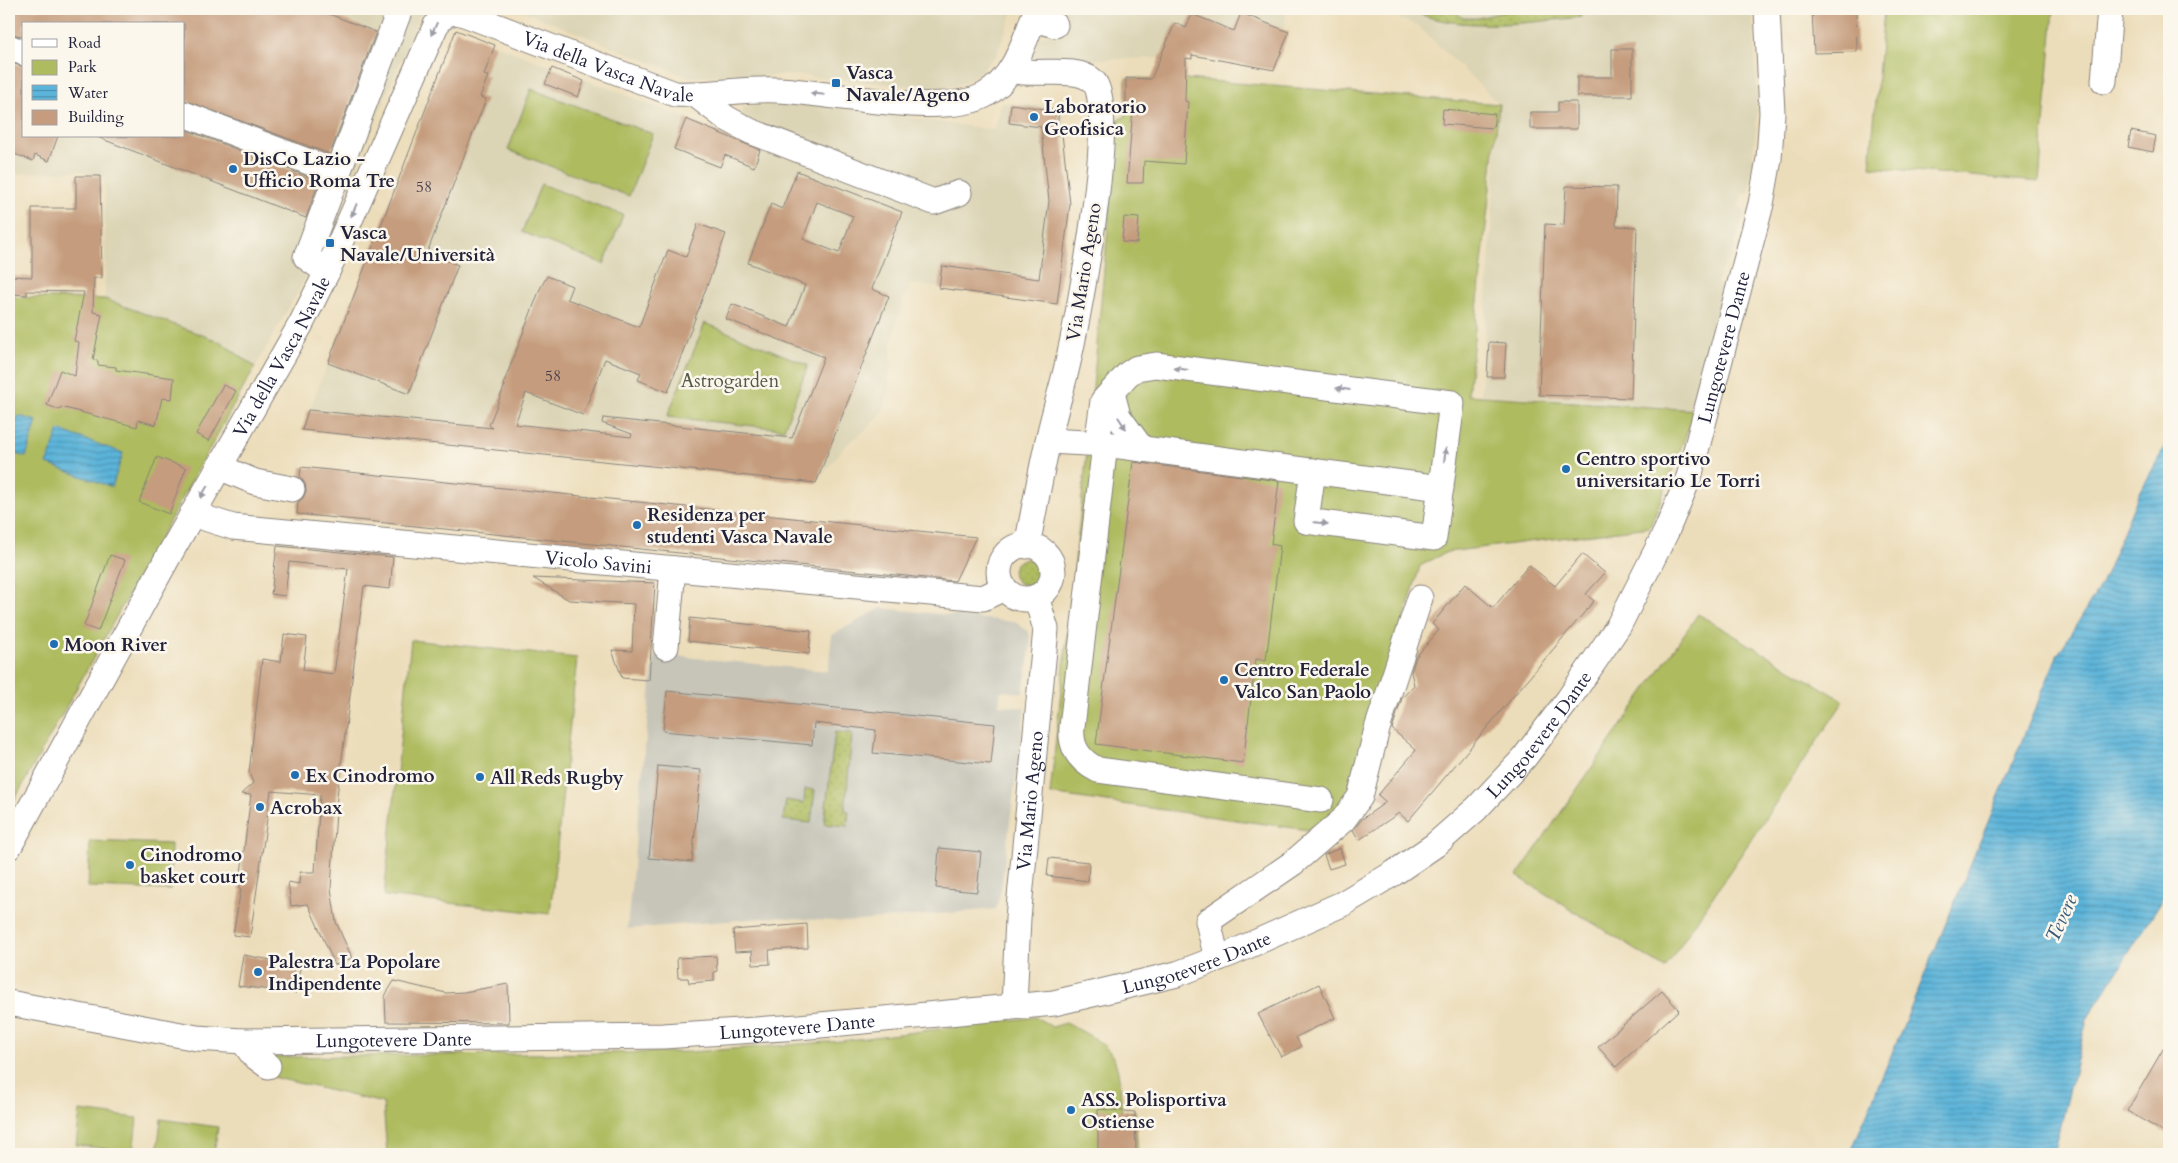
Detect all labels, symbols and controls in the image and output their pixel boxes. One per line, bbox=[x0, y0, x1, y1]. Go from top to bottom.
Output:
legend bbox=[22, 22, 185, 138]
one-way arrow bbox=[430, 22, 438, 36]
street label: Via della Vasca Navale bbox=[519, 25, 694, 108]
text: Road bbox=[68, 33, 101, 53]
text: Park bbox=[68, 57, 97, 77]
place label: Vasca Navale/Ageno bbox=[846, 60, 970, 108]
marker: Vasca Navale/Ageno bbox=[830, 77, 842, 89]
text: Water bbox=[67, 83, 109, 103]
one-way arrow bbox=[809, 89, 825, 97]
place label: Laboratorio Geofisica bbox=[1044, 94, 1147, 142]
text: Building bbox=[68, 107, 124, 127]
marker: Laboratorio Geofisica bbox=[1028, 111, 1040, 123]
place label: DisCo Lazio - Ufficio Roma Tre bbox=[243, 146, 395, 194]
marker: DisCo Lazio - Ufficio Roma Tre bbox=[227, 163, 239, 175]
house number: 58 bbox=[416, 176, 432, 198]
street label: Via Mario Ageno bbox=[1060, 201, 1108, 343]
one-way arrow bbox=[350, 203, 358, 217]
place label: Vasca Navale/Università bbox=[340, 220, 496, 268]
marker: Vasca Navale/Università bbox=[324, 237, 336, 249]
street label: Lungotevere Dante bbox=[1692, 268, 1757, 426]
street label: Via della Vasca Navale bbox=[227, 272, 337, 442]
house number: 58 bbox=[545, 365, 561, 387]
one-way arrow bbox=[1173, 365, 1189, 373]
park label: Astrogarden bbox=[681, 368, 779, 394]
one-way arrow bbox=[1334, 385, 1350, 393]
one-way arrow bbox=[1118, 417, 1127, 430]
one-way arrow bbox=[1441, 446, 1449, 462]
place label: Centro sportivo universitario Le Torri bbox=[1576, 446, 1760, 494]
marker: Centro sportivo universitario Le Torri bbox=[1560, 463, 1572, 475]
one-way arrow bbox=[200, 485, 208, 500]
place label: Residenza per studenti Vasca Navale bbox=[647, 502, 833, 550]
marker: Residenza per studenti Vasca Navale bbox=[631, 519, 643, 531]
one-way arrow bbox=[1314, 519, 1330, 527]
street label: Vicolo Savini bbox=[544, 545, 653, 581]
place label: Moon River bbox=[64, 632, 167, 658]
marker: Moon River bbox=[48, 638, 60, 650]
place label: Centro Federale Valco San Paolo bbox=[1234, 657, 1371, 705]
street label: Lungotevere Dante bbox=[1481, 666, 1598, 804]
marker: Centro Federale Valco San Paolo bbox=[1218, 674, 1230, 686]
street label: Via Mario Ageno bbox=[1011, 730, 1050, 872]
place label: Ex Cinodromo bbox=[305, 763, 435, 789]
place label: All Reds Rugby bbox=[490, 765, 624, 791]
marker: Ex Cinodromo bbox=[289, 769, 301, 781]
marker: All Reds Rugby bbox=[474, 771, 486, 783]
place label: Acrobax bbox=[270, 795, 343, 821]
marker: Acrobax bbox=[254, 801, 266, 813]
place label: Cinodromo basket court bbox=[140, 842, 246, 890]
marker: Cinodromo basket court bbox=[124, 859, 136, 871]
water label: Tevere bbox=[2039, 890, 2084, 946]
street label: Lungotevere Dante bbox=[1119, 925, 1275, 1001]
place label: Palestra La Popolare Indipendente bbox=[268, 949, 441, 997]
marker: Palestra La Popolare Indipendente bbox=[252, 966, 264, 978]
street label: Lungotevere Dante bbox=[719, 1008, 877, 1046]
street label: Lungotevere Dante bbox=[315, 1026, 472, 1054]
place label: ASS. Polisportiva Ostiense bbox=[1081, 1087, 1227, 1135]
marker: ASS. Polisportiva Ostiense bbox=[1065, 1104, 1077, 1116]

